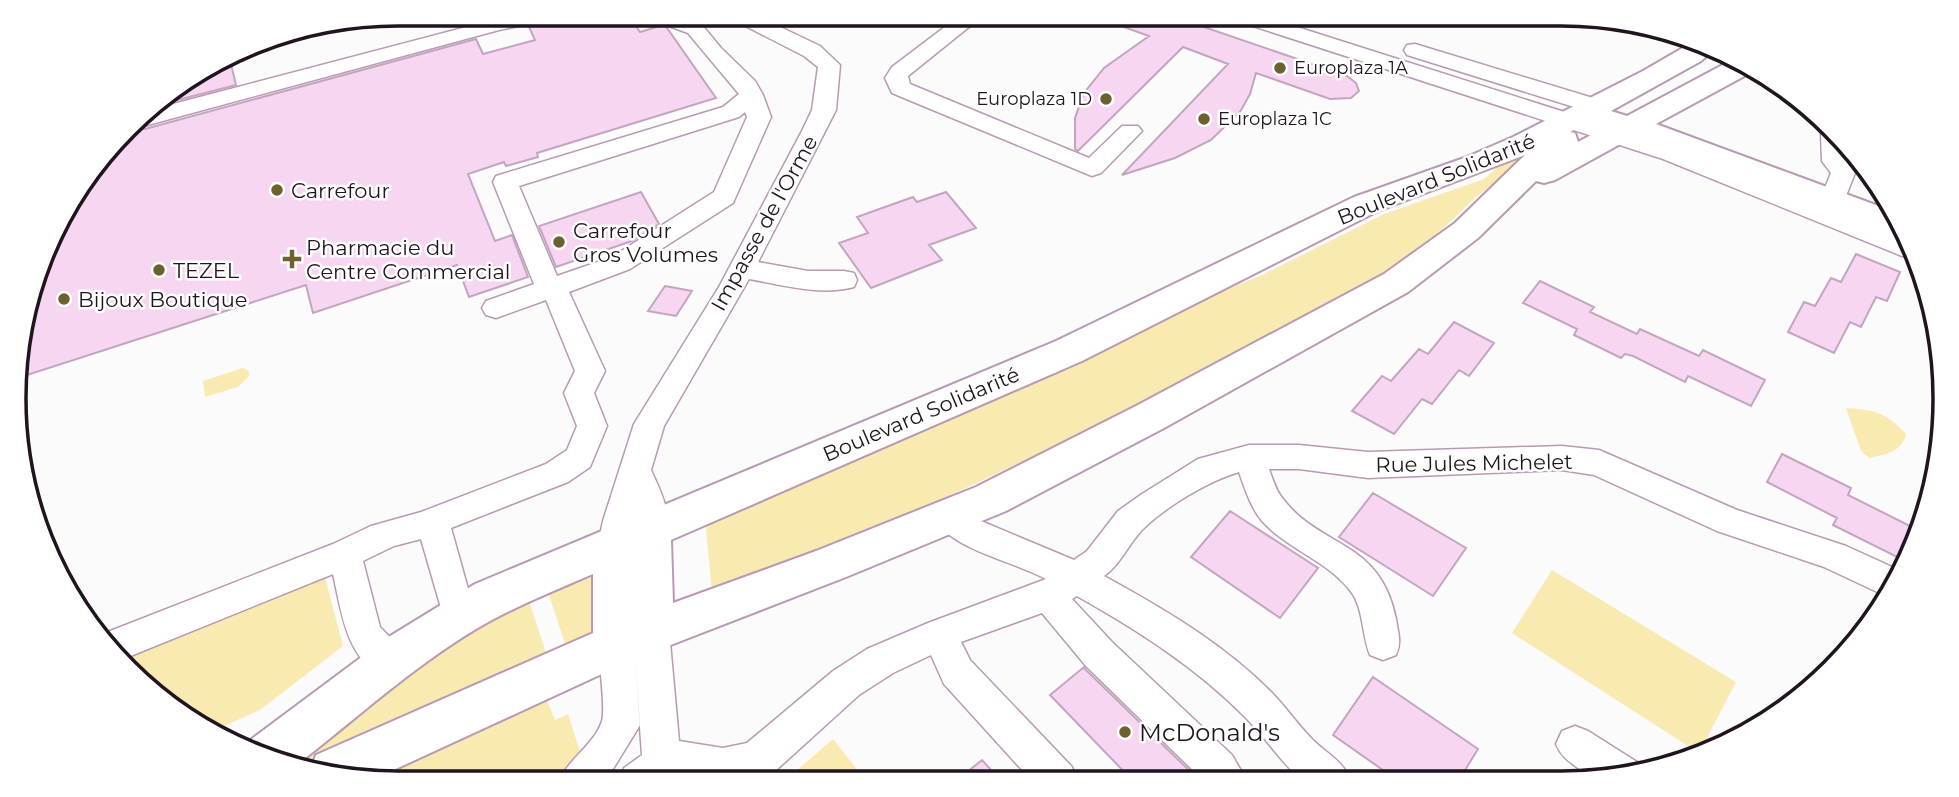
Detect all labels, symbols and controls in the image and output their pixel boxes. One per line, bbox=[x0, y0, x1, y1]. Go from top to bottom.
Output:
place label: Europlaza 1A bbox=[1294, 57, 1408, 79]
marker: Europlaza 1A bbox=[1272, 60, 1288, 76]
place label: Europlaza 1D bbox=[976, 88, 1092, 110]
marker: Europlaza 1D bbox=[1098, 91, 1114, 107]
place label: Europlaza 1C bbox=[1218, 108, 1332, 130]
marker: Europlaza 1C bbox=[1196, 111, 1212, 127]
street label: Boulevard Solidarité bbox=[1333, 128, 1539, 230]
street label: Impasse de l'Orme bbox=[705, 131, 823, 315]
place label: Carrefour bbox=[291, 178, 390, 203]
marker: Carrefour bbox=[269, 182, 285, 198]
place label: Carrefour Gros Volumes bbox=[573, 218, 718, 267]
marker: Carrefour Gros Volumes bbox=[551, 234, 567, 250]
place label: Pharmacie du Centre Commercial bbox=[306, 235, 510, 284]
marker: Pharmacie du Centre Commercial bbox=[284, 251, 300, 267]
place label: TEZEL bbox=[173, 258, 240, 283]
marker: TEZEL bbox=[151, 262, 167, 278]
place label: Bijoux Boutique bbox=[78, 287, 248, 312]
marker: Bijoux Boutique bbox=[56, 291, 72, 307]
street label: Boulevard Solidarité bbox=[819, 361, 1023, 467]
street label: Rue Jules Michelet bbox=[1375, 449, 1573, 477]
place label: McDonald's bbox=[1139, 718, 1280, 747]
marker: McDonald's bbox=[1117, 724, 1133, 740]

